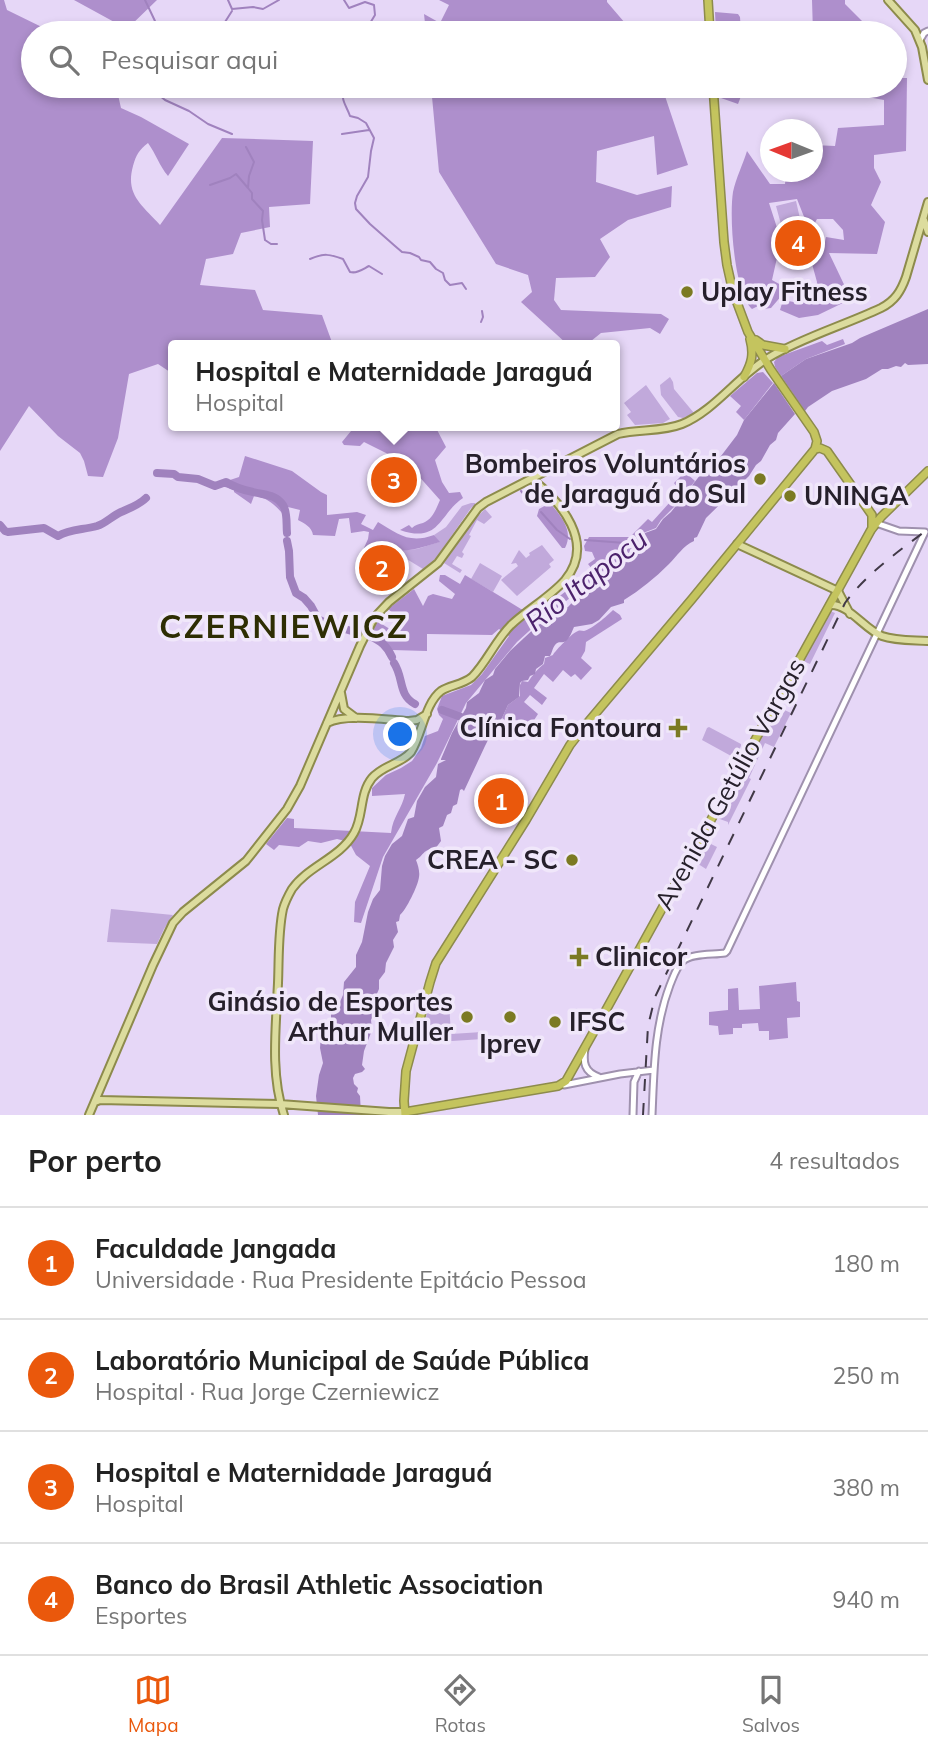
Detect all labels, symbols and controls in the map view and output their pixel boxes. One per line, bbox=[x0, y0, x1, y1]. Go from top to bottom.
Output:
search box bbox=[21, 21, 907, 98]
icon: search bbox=[45, 41, 83, 79]
text: Pesquisar aqui bbox=[101, 43, 278, 76]
north arrow bbox=[760, 119, 823, 182]
pin: 4 bbox=[775, 217, 821, 269]
place label: Uplay Fitness bbox=[701, 275, 868, 308]
marker: Uplay Fitness bbox=[679, 284, 695, 300]
popup bbox=[168, 340, 620, 431]
text: Hospital e Maternidade Jaraguá bbox=[195, 355, 593, 388]
text: Hospital bbox=[195, 388, 284, 417]
place label: Bombeiros Voluntários de Jaraguá do Sul bbox=[465, 447, 746, 510]
pin: 3 bbox=[371, 454, 417, 506]
marker: Bombeiros Voluntários de Jaraguá do Sul bbox=[752, 471, 768, 487]
place label: UNINGA bbox=[804, 479, 909, 512]
marker: UNINGA bbox=[782, 488, 798, 504]
water label: Rio Itapocu bbox=[517, 521, 654, 638]
pin: 2 bbox=[359, 542, 405, 594]
district label: CZERNIEWICZ bbox=[159, 605, 409, 646]
street label: Avenida Getúlio Vargas bbox=[647, 652, 812, 915]
place label: Clínica Fontoura bbox=[460, 711, 662, 744]
your location bbox=[383, 717, 417, 751]
marker: Clínica Fontoura bbox=[668, 718, 688, 738]
pin: 1 bbox=[478, 775, 524, 827]
place label: CREA - SC bbox=[427, 843, 558, 876]
marker: CREA - SC bbox=[564, 852, 580, 868]
place label: Clinicor bbox=[595, 940, 688, 973]
marker: Clinicor bbox=[569, 947, 589, 967]
place label: Ginásio de Esportes Arthur Muller bbox=[208, 985, 454, 1048]
place label: IFSC bbox=[569, 1005, 625, 1038]
marker: Ginásio de Esportes Arthur Muller bbox=[459, 1009, 475, 1025]
marker: Iprev bbox=[502, 1009, 518, 1025]
marker: IFSC bbox=[547, 1014, 563, 1030]
place label: Iprev bbox=[479, 1027, 542, 1060]
text: Por perto bbox=[28, 1142, 162, 1180]
text: 4 resultados bbox=[769, 1146, 900, 1175]
text: Faculdade Jangada bbox=[95, 1232, 336, 1265]
text: 1 bbox=[44, 1249, 58, 1278]
text: 180 m bbox=[832, 1249, 900, 1278]
text: Universidade · Rua Presidente Epitácio Pessoa bbox=[95, 1265, 587, 1294]
text: Laboratório Municipal de Saúde Pública bbox=[95, 1344, 589, 1377]
text: 2 bbox=[44, 1361, 58, 1390]
text: 250 m bbox=[832, 1361, 900, 1390]
text: Hospital · Rua Jorge Czerniewicz bbox=[95, 1377, 439, 1406]
text: Hospital e Maternidade Jaraguá bbox=[95, 1456, 492, 1489]
text: 3 bbox=[44, 1473, 58, 1502]
text: 380 m bbox=[832, 1473, 900, 1502]
text: Hospital bbox=[95, 1489, 184, 1518]
text: Banco do Brasil Athletic Association bbox=[95, 1568, 544, 1601]
text: 4 bbox=[44, 1585, 58, 1614]
text: 940 m bbox=[832, 1585, 900, 1614]
text: Esportes bbox=[95, 1601, 188, 1630]
tab: Mapa bbox=[128, 1671, 179, 1737]
tab: Rotas bbox=[435, 1671, 486, 1737]
tab: Salvos bbox=[742, 1671, 800, 1737]

